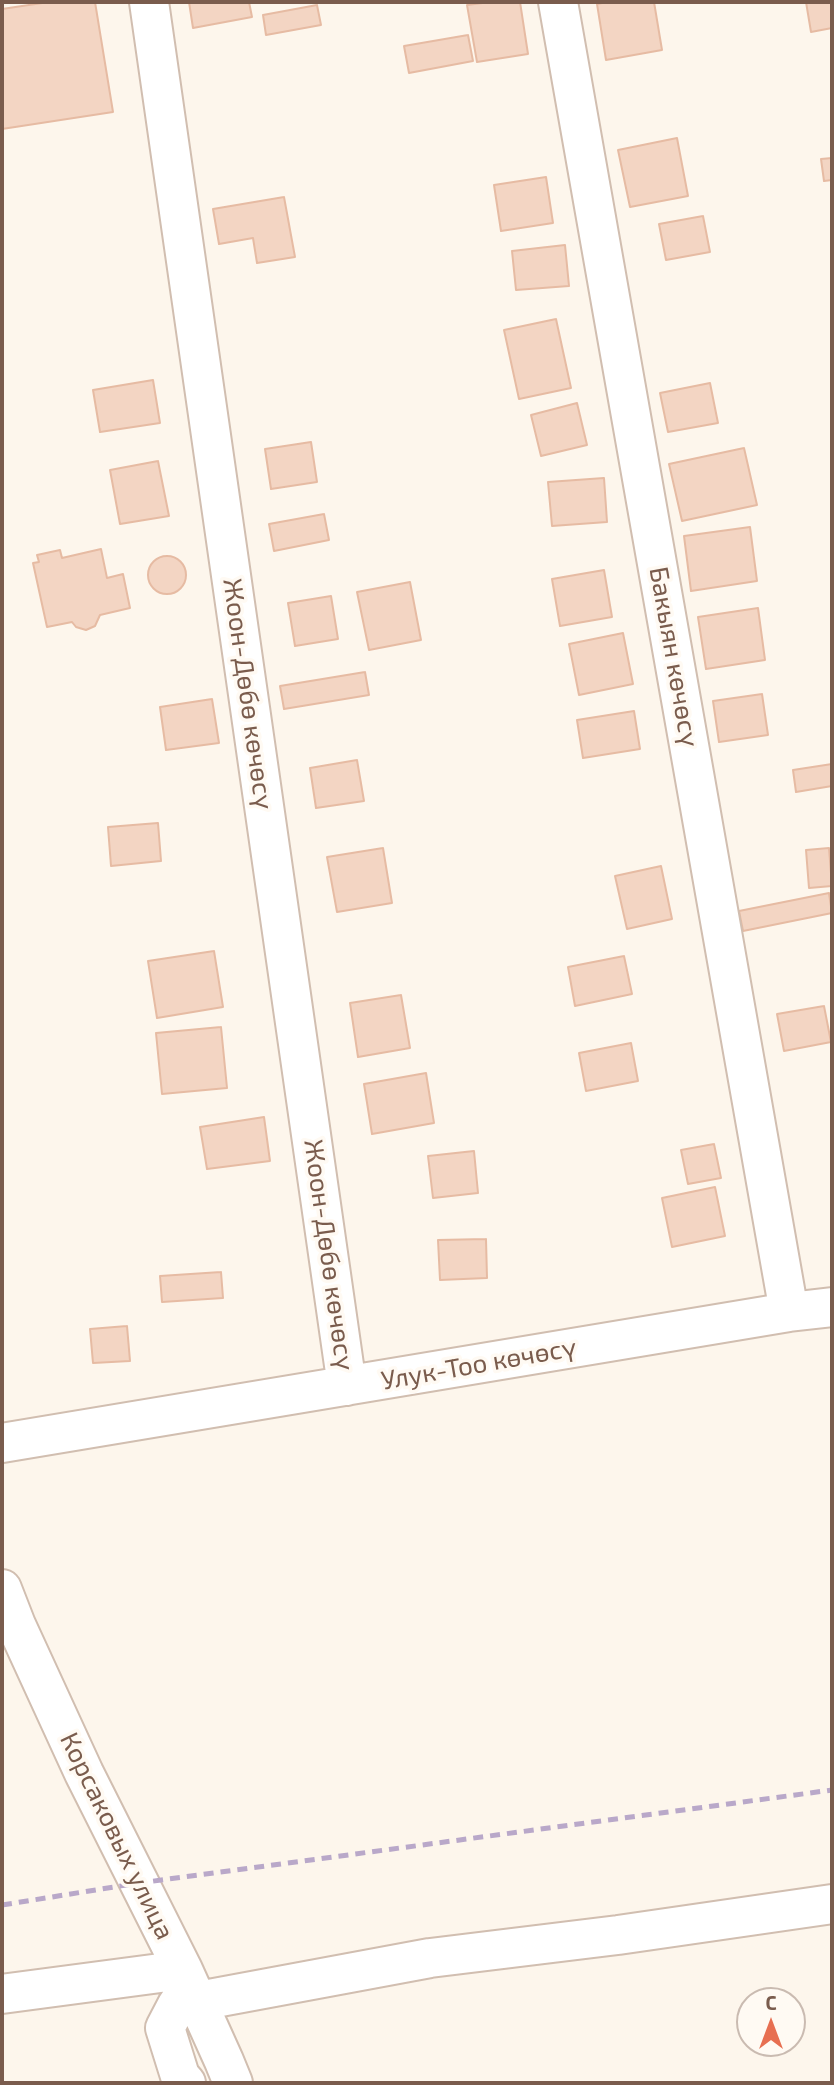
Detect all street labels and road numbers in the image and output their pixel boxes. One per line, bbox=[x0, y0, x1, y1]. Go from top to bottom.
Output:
street label: Бакыян көчөсү bbox=[643, 564, 705, 750]
street label: Жоон-Дөбө көчөсү bbox=[216, 576, 280, 812]
street label: Жоон-Дөбө көчөсү bbox=[297, 1137, 361, 1373]
street label: Улук-Тоо көчөсү bbox=[379, 1331, 579, 1397]
street label: Корсаковых улица bbox=[53, 1727, 181, 1945]

